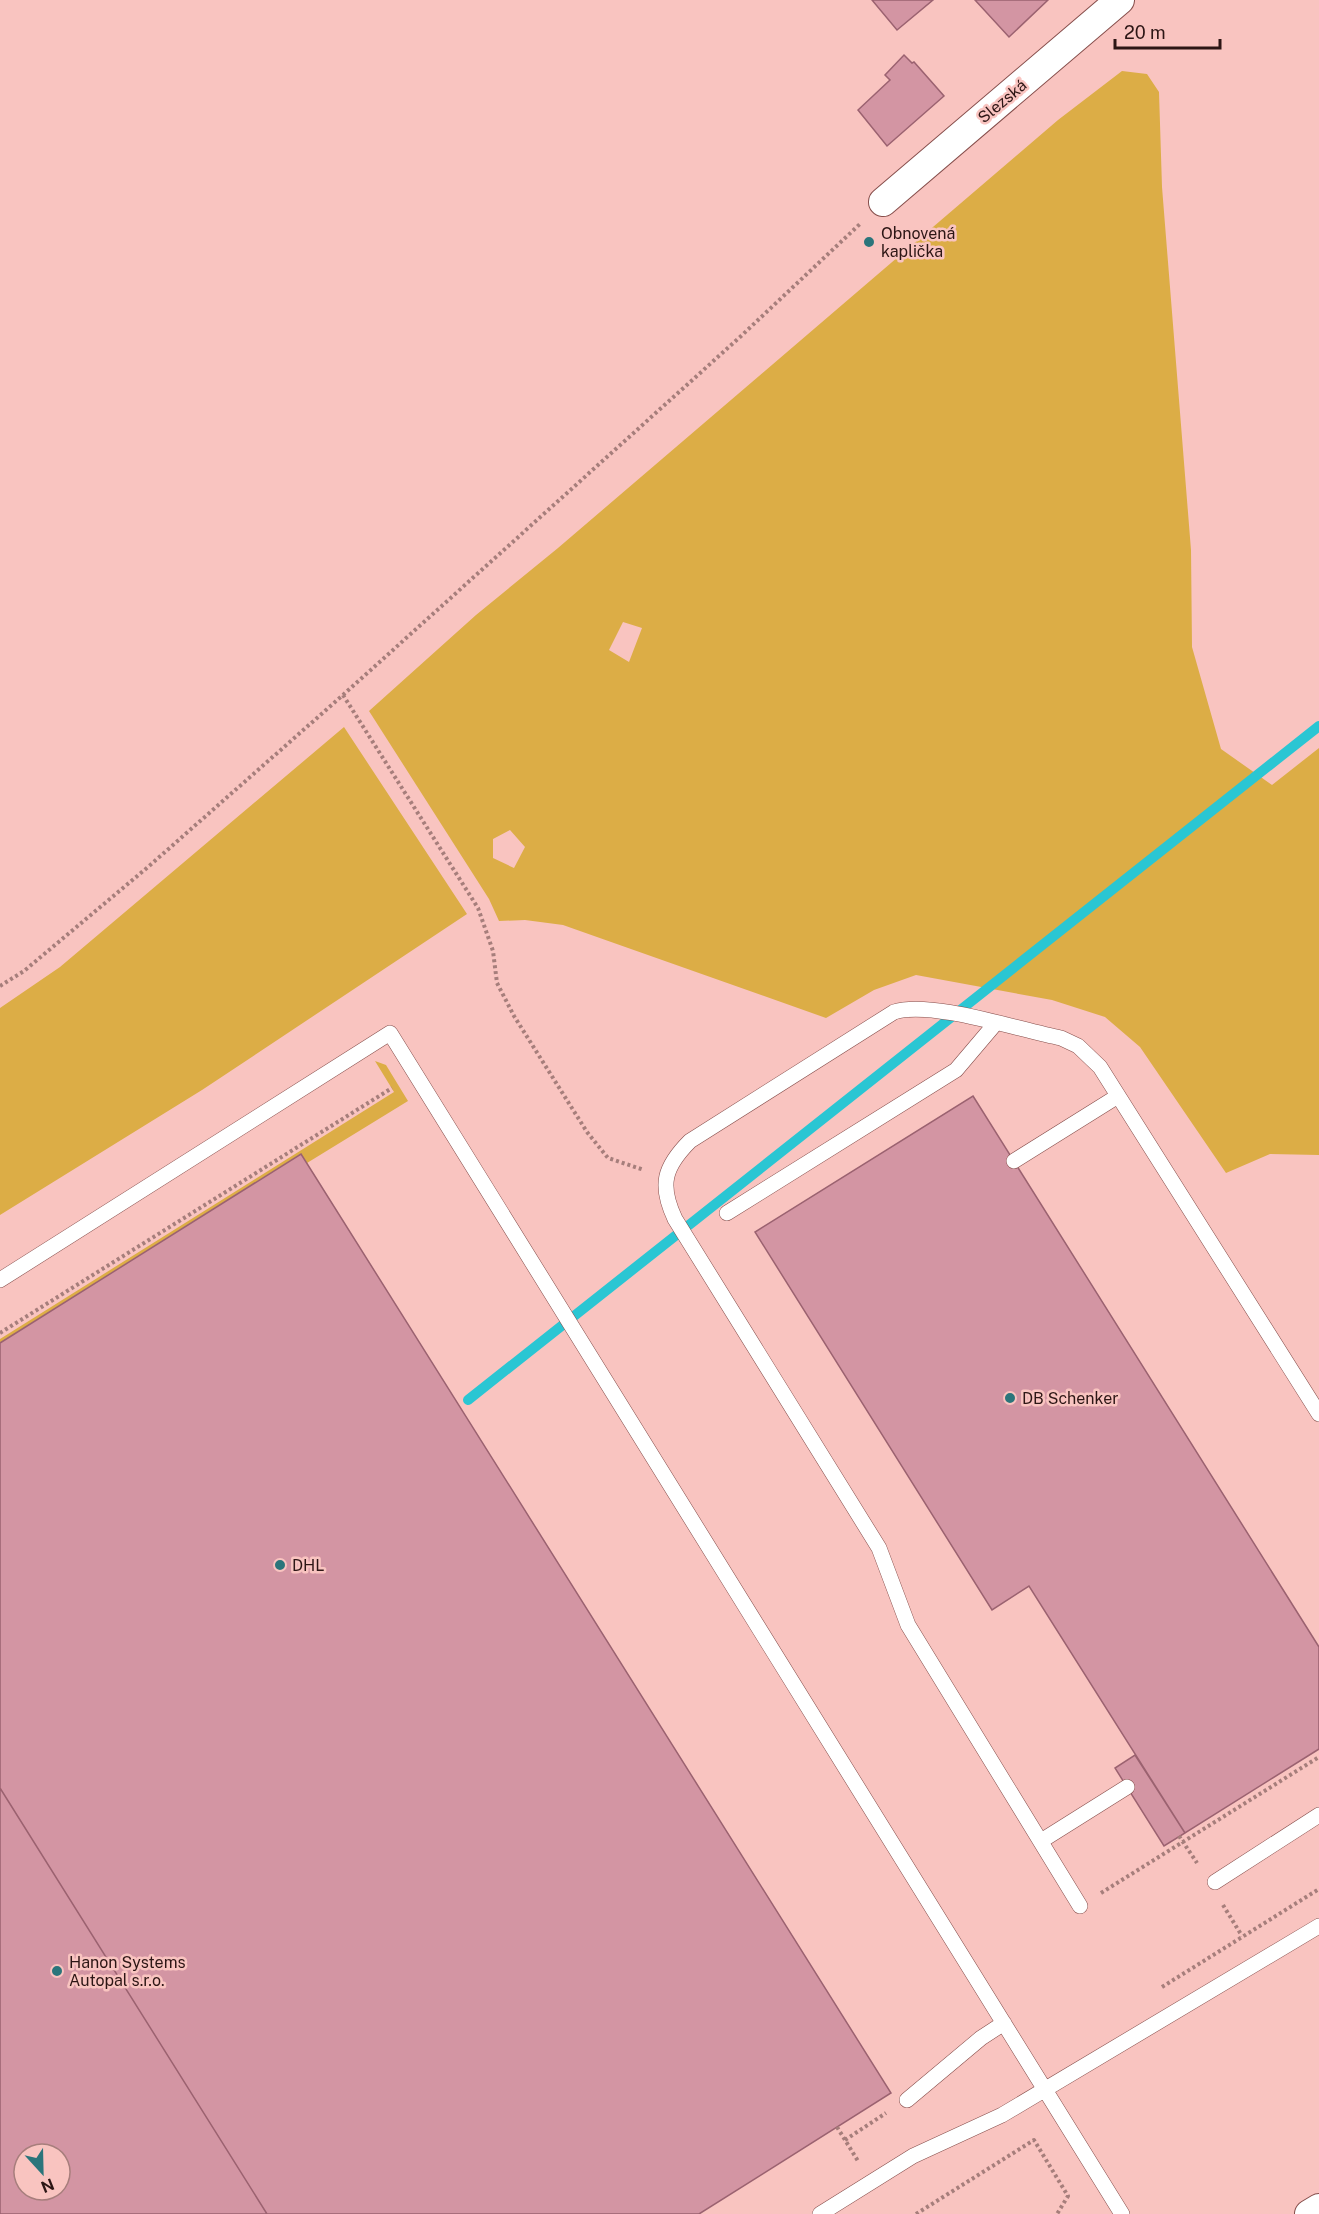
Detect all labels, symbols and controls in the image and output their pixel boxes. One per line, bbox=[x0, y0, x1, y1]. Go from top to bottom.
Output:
scale bar bbox=[1115, 12, 1220, 50]
text: 20 m bbox=[1124, 22, 1166, 43]
street label: Slezská bbox=[974, 76, 1030, 127]
place label: Obnovená kaplička bbox=[881, 224, 955, 261]
marker: Obnovená kaplička bbox=[862, 235, 876, 249]
place label: DB Schenker bbox=[1022, 1389, 1118, 1408]
marker: DB Schenker bbox=[1003, 1391, 1017, 1405]
place label: DHL bbox=[292, 1556, 325, 1575]
marker: DHL bbox=[273, 1558, 287, 1572]
place label: Hanon Systems Autopal s.r.o. bbox=[69, 1953, 186, 1990]
marker: Hanon Systems Autopal s.r.o. bbox=[50, 1964, 64, 1978]
north arrow bbox=[12, 2142, 72, 2202]
text: N bbox=[38, 2174, 57, 2197]

